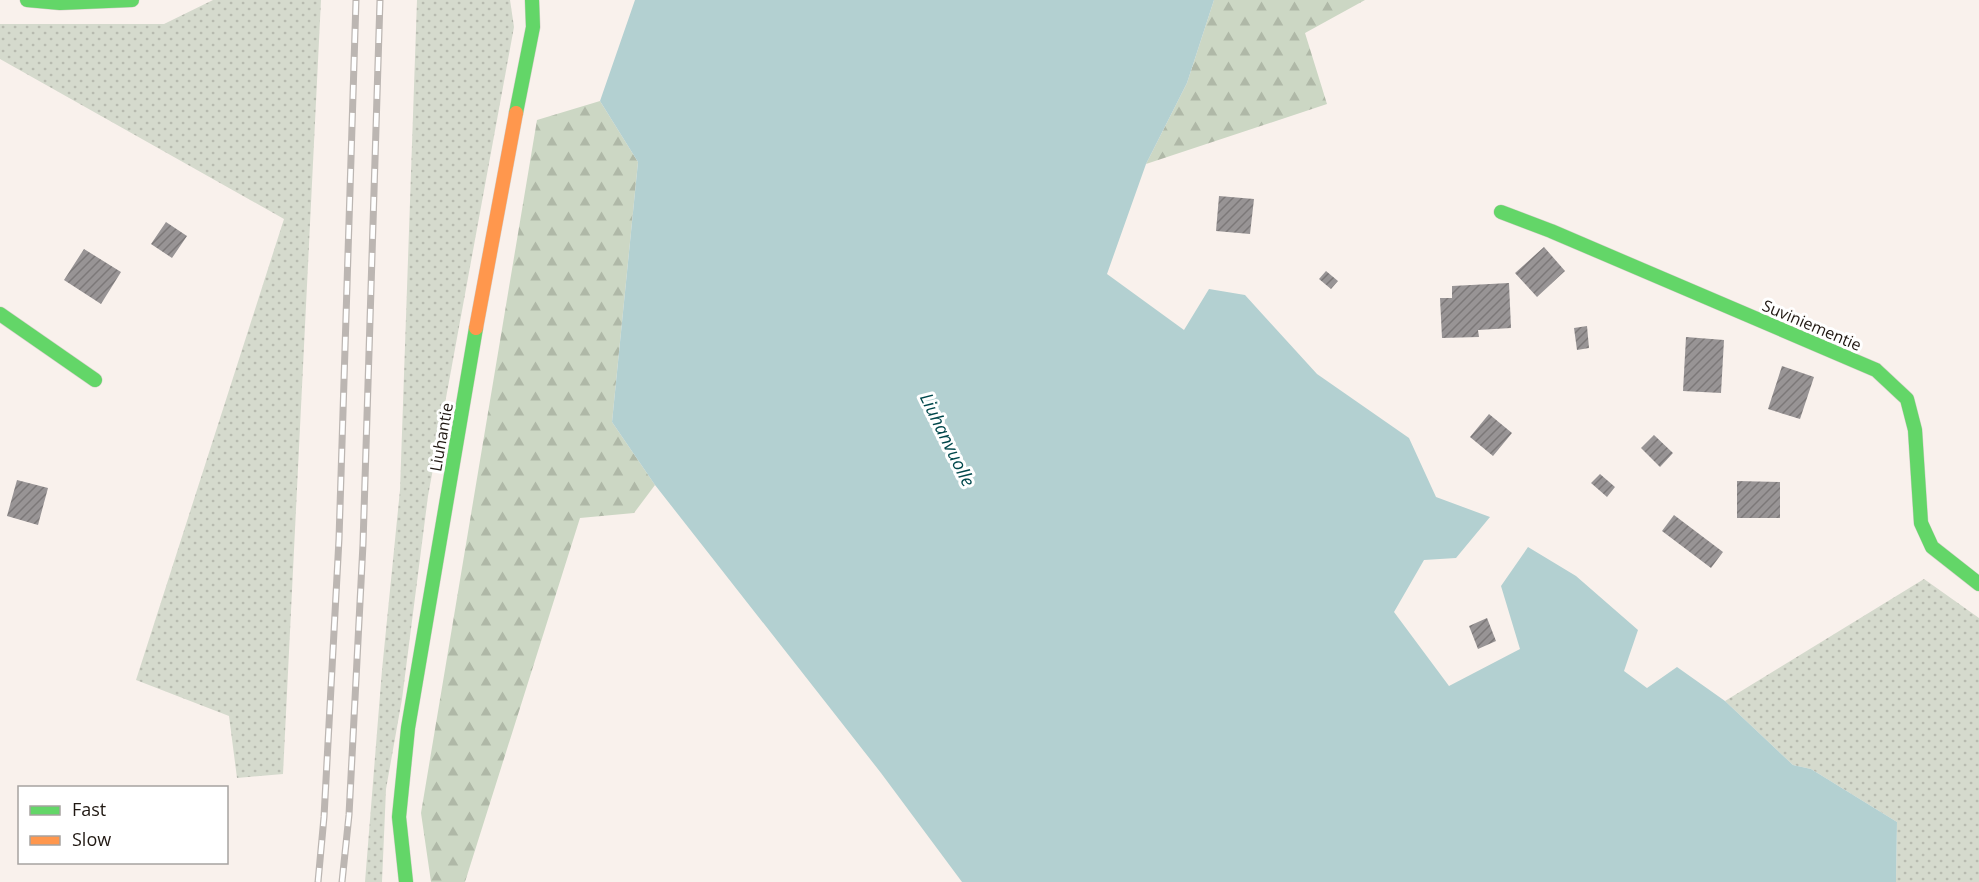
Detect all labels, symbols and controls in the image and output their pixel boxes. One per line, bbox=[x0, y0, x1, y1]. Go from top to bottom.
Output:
street label: Suviniementie bbox=[1759, 294, 1865, 356]
water label: Liuhanvuolle bbox=[915, 389, 981, 490]
street label: Liuhantie bbox=[424, 401, 458, 473]
legend bbox=[18, 786, 228, 864]
text: Fast bbox=[72, 797, 106, 821]
text: Slow bbox=[72, 827, 111, 851]

